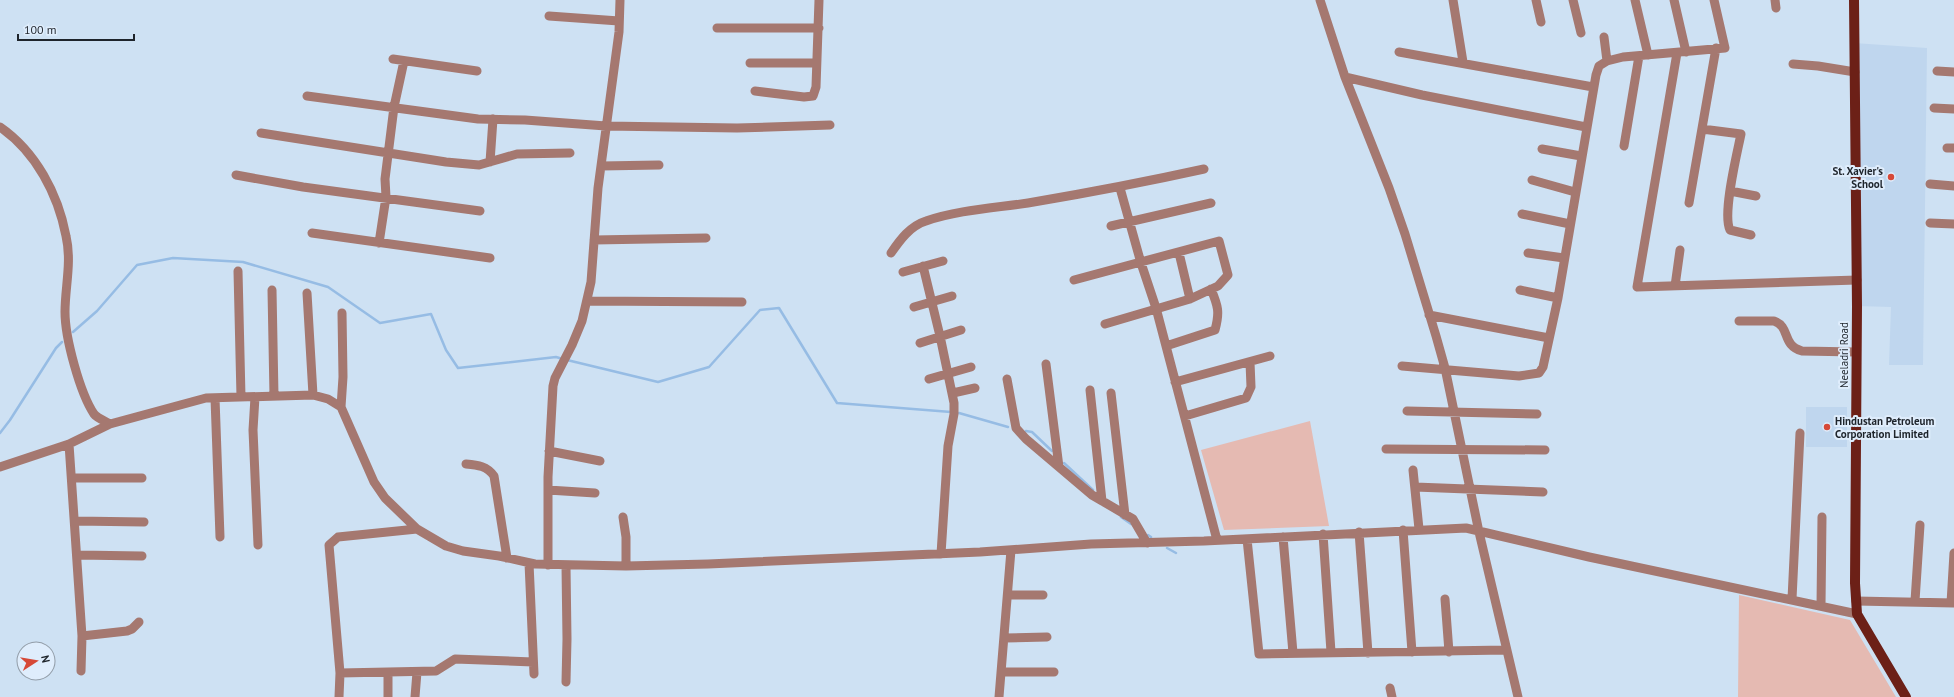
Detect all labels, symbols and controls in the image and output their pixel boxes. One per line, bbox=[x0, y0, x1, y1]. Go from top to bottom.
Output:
scale bar bbox=[18, 16, 134, 42]
text: 100 m bbox=[24, 22, 57, 37]
place label: St. Xavier's School bbox=[1832, 164, 1884, 191]
marker: St. Xavier's School bbox=[1886, 172, 1896, 182]
street label: Neeladri Road bbox=[1837, 322, 1851, 388]
place label: Hindustan Petroleum Corporation Limited bbox=[1835, 414, 1935, 441]
marker: Hindustan Petroleum Corporation Limited bbox=[1822, 422, 1832, 432]
north arrow bbox=[16, 641, 56, 681]
text: N bbox=[38, 654, 53, 664]

